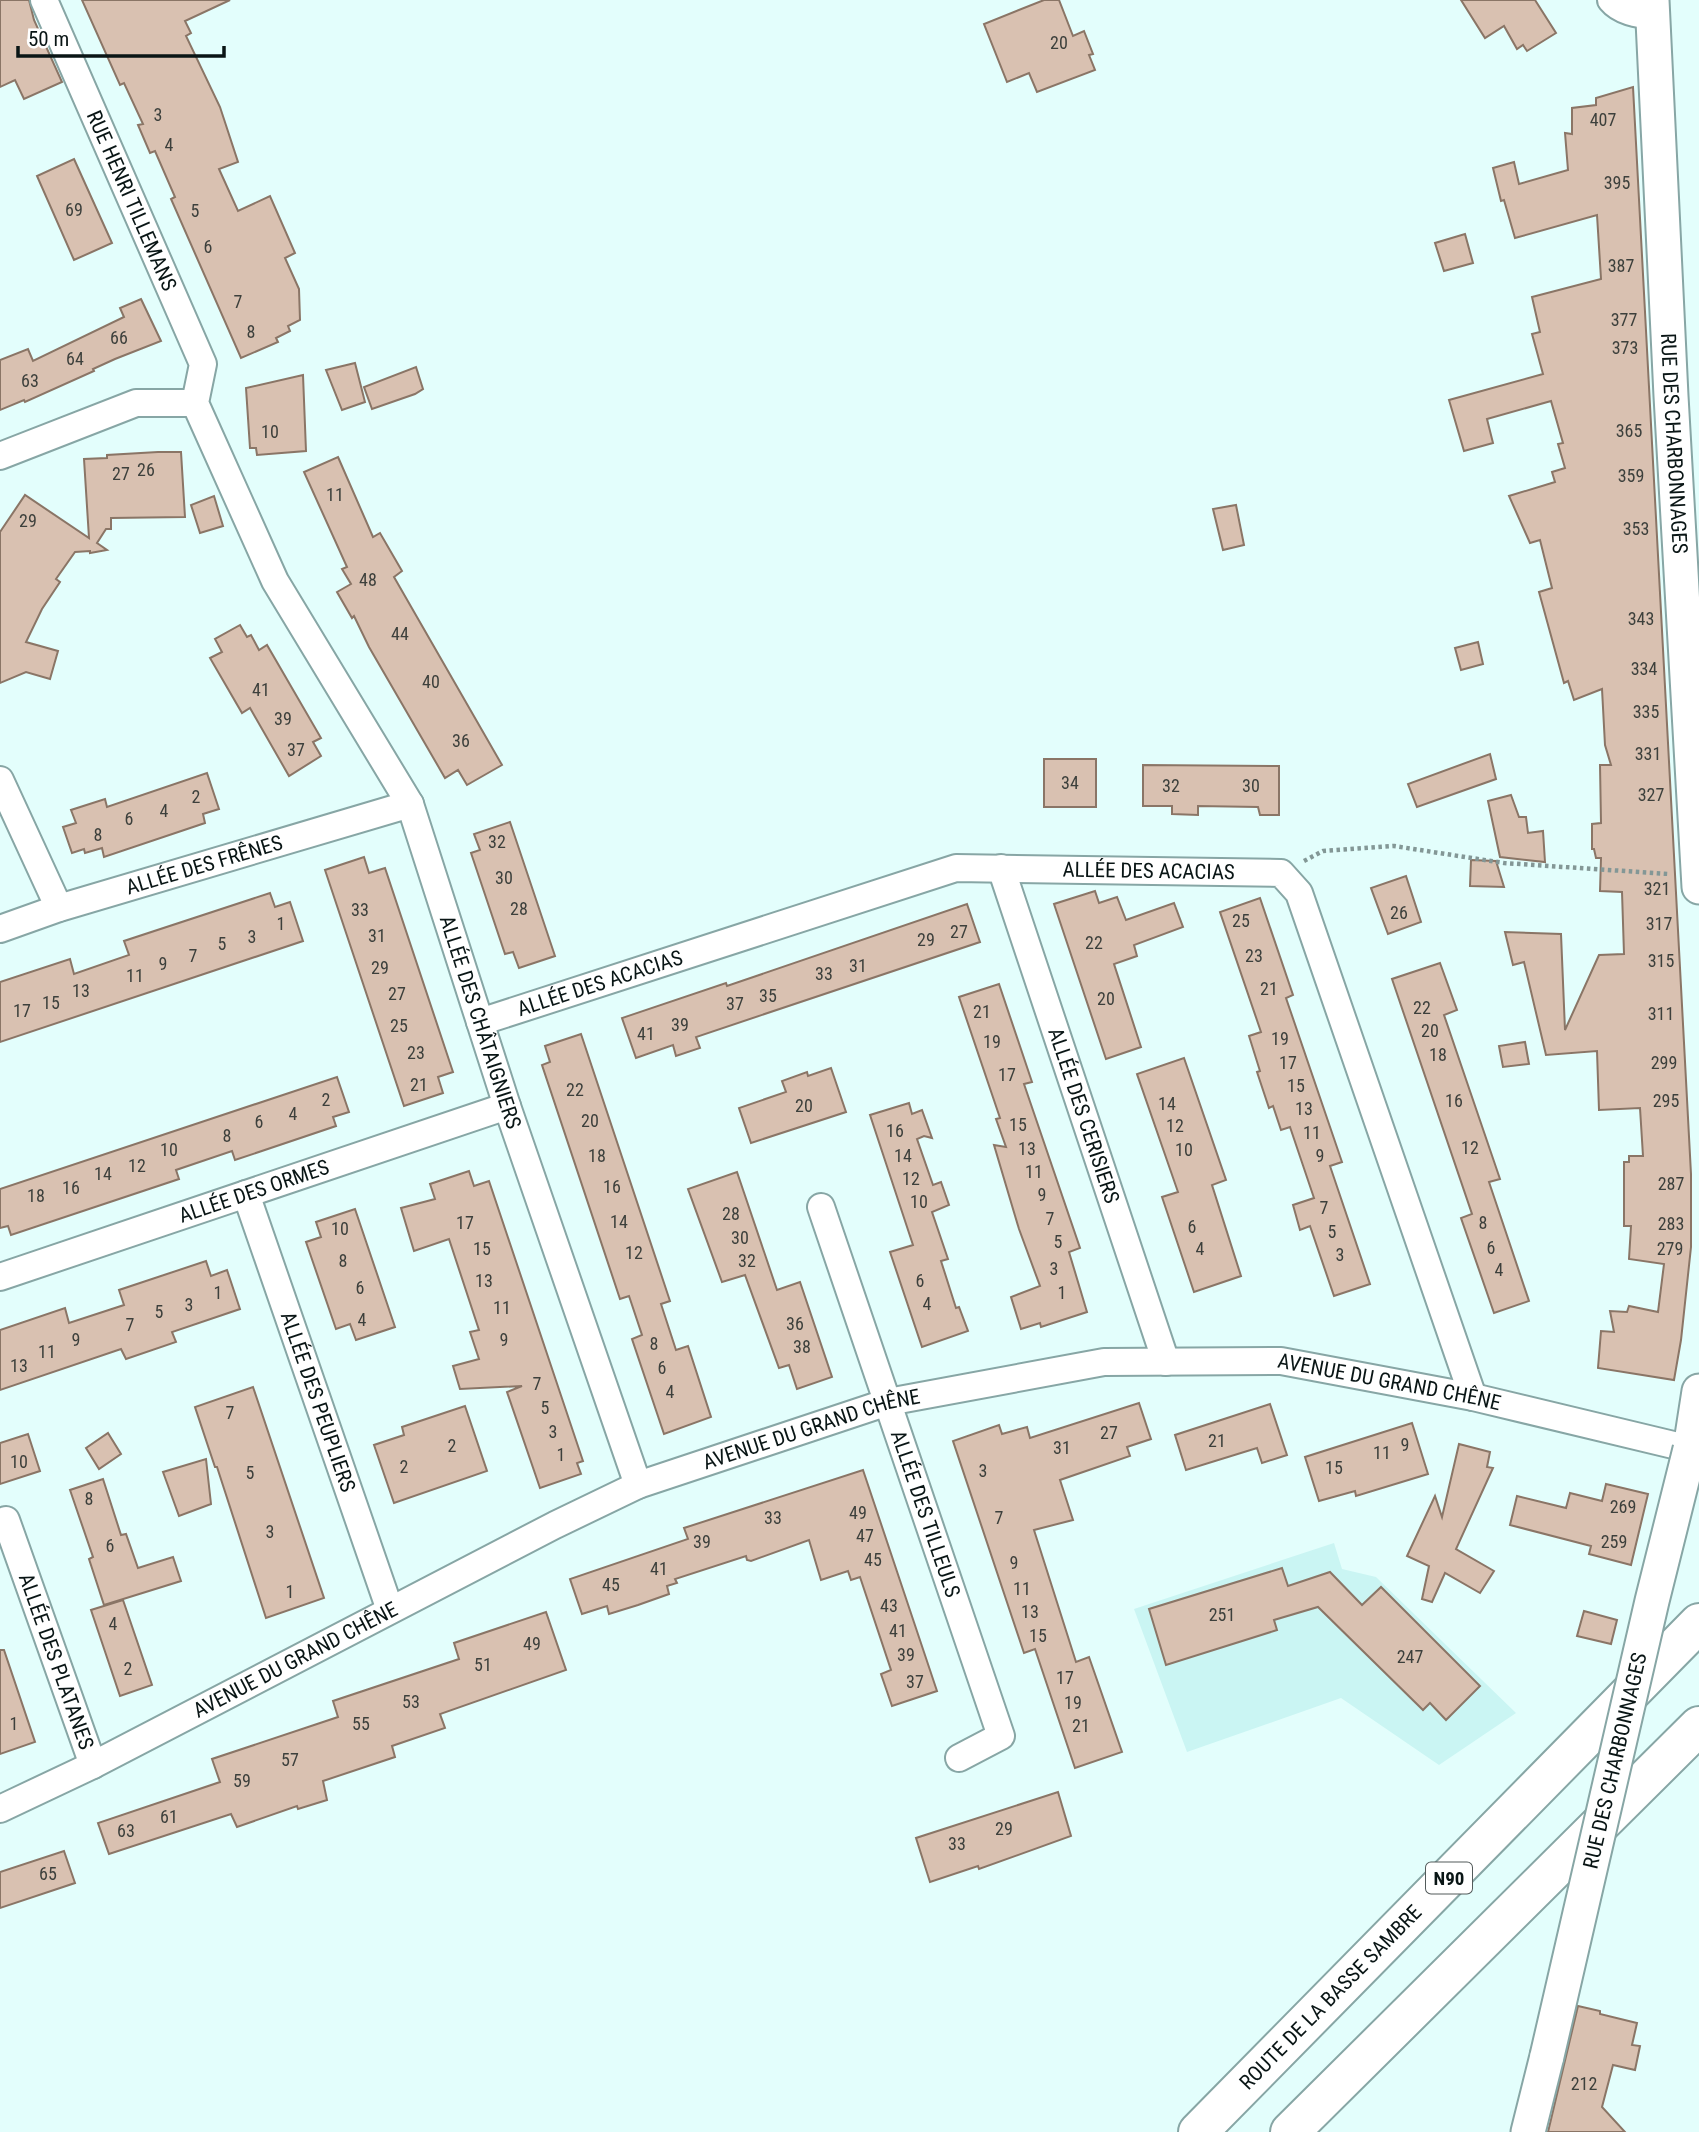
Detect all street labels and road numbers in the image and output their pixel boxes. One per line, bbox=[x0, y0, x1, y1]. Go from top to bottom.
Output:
street label: RUE HENRI TILLEMANS bbox=[82, 107, 182, 295]
street label: RUE DES CHARBONNAGES bbox=[1656, 333, 1692, 555]
street label: ALLÉE DES FRÊNES bbox=[123, 830, 285, 900]
street label: ALLÉE DES ACACIAS bbox=[1062, 858, 1235, 884]
street label: ALLÉE DES CHÂTAIGNIERS bbox=[435, 913, 526, 1132]
street label: ALLÉE DES ACACIAS bbox=[514, 945, 686, 1021]
street label: ALLÉE DES CERISIERS bbox=[1043, 1025, 1124, 1206]
street label: ALLÉE DES ORMES bbox=[176, 1155, 332, 1228]
street label: ALLÉE DES PEUPLIERS bbox=[276, 1309, 360, 1495]
street label: AVENUE DU GRAND CHÊNE bbox=[1276, 1349, 1503, 1415]
street label: AVENUE DU GRAND CHÊNE bbox=[700, 1384, 922, 1475]
street label: ALLÉE DES TILLEULS bbox=[886, 1427, 965, 1601]
street label: ALLÉE DES PLATANES bbox=[14, 1570, 99, 1753]
street label: AVENUE DU GRAND CHÊNE bbox=[189, 1597, 401, 1723]
street label: RUE DES CHARBONNAGES bbox=[1579, 1650, 1652, 1871]
road number: N90 bbox=[1426, 1862, 1472, 1894]
street label: ROUTE DE LA BASSE SAMBRE bbox=[1235, 1900, 1426, 2094]

